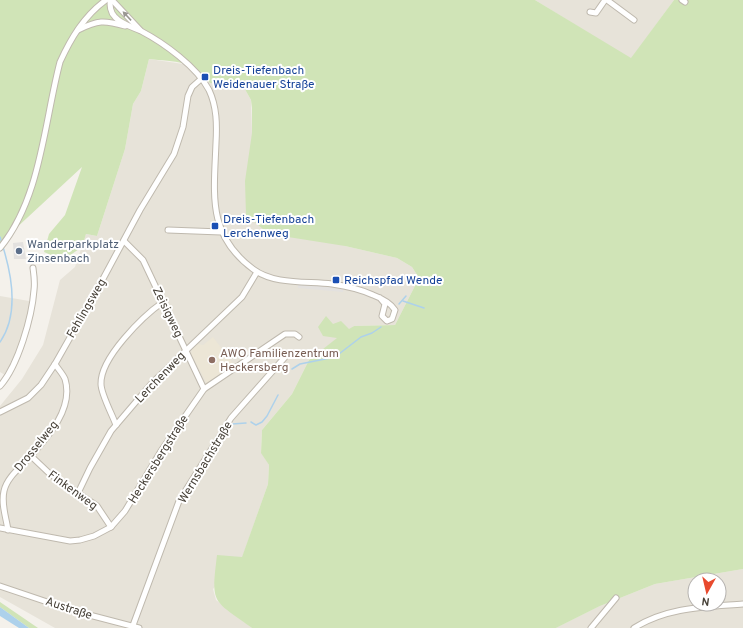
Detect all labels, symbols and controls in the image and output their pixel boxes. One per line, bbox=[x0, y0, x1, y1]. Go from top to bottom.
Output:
one-way arrow bbox=[122, 11, 132, 21]
place label: Dreis-Tiefenbach Weidenauer Straße bbox=[213, 63, 315, 93]
marker: Dreis-Tiefenbach Weidenauer Straße bbox=[200, 72, 210, 82]
place label: Dreis-Tiefenbach Lerchenweg bbox=[223, 212, 314, 242]
marker: Dreis-Tiefenbach Lerchenweg bbox=[210, 221, 220, 231]
place label: Wanderparkplatz Zinsenbach bbox=[27, 237, 119, 267]
marker: Wanderparkplatz Zinsenbach bbox=[14, 246, 24, 256]
place label: Reichspfad Wende bbox=[344, 273, 443, 289]
marker: Reichspfad Wende bbox=[331, 275, 341, 285]
street label: Fehlingsweg bbox=[63, 276, 110, 341]
street label: Zeisigweg bbox=[148, 284, 186, 340]
place label: AWO Familienzentrum Heckersberg bbox=[220, 346, 339, 376]
street label: Lerchenweg bbox=[132, 349, 189, 407]
marker: AWO Familienzentrum Heckersberg bbox=[207, 355, 217, 365]
street label: Heckersbergstraße bbox=[125, 412, 193, 507]
street label: Drosselweg bbox=[11, 418, 62, 476]
street label: Wernsbachstraße bbox=[175, 419, 237, 506]
street label: Finkenweg bbox=[44, 467, 100, 514]
north arrow bbox=[687, 572, 727, 612]
text: N bbox=[701, 593, 711, 608]
street label: Austraße bbox=[43, 594, 94, 624]

